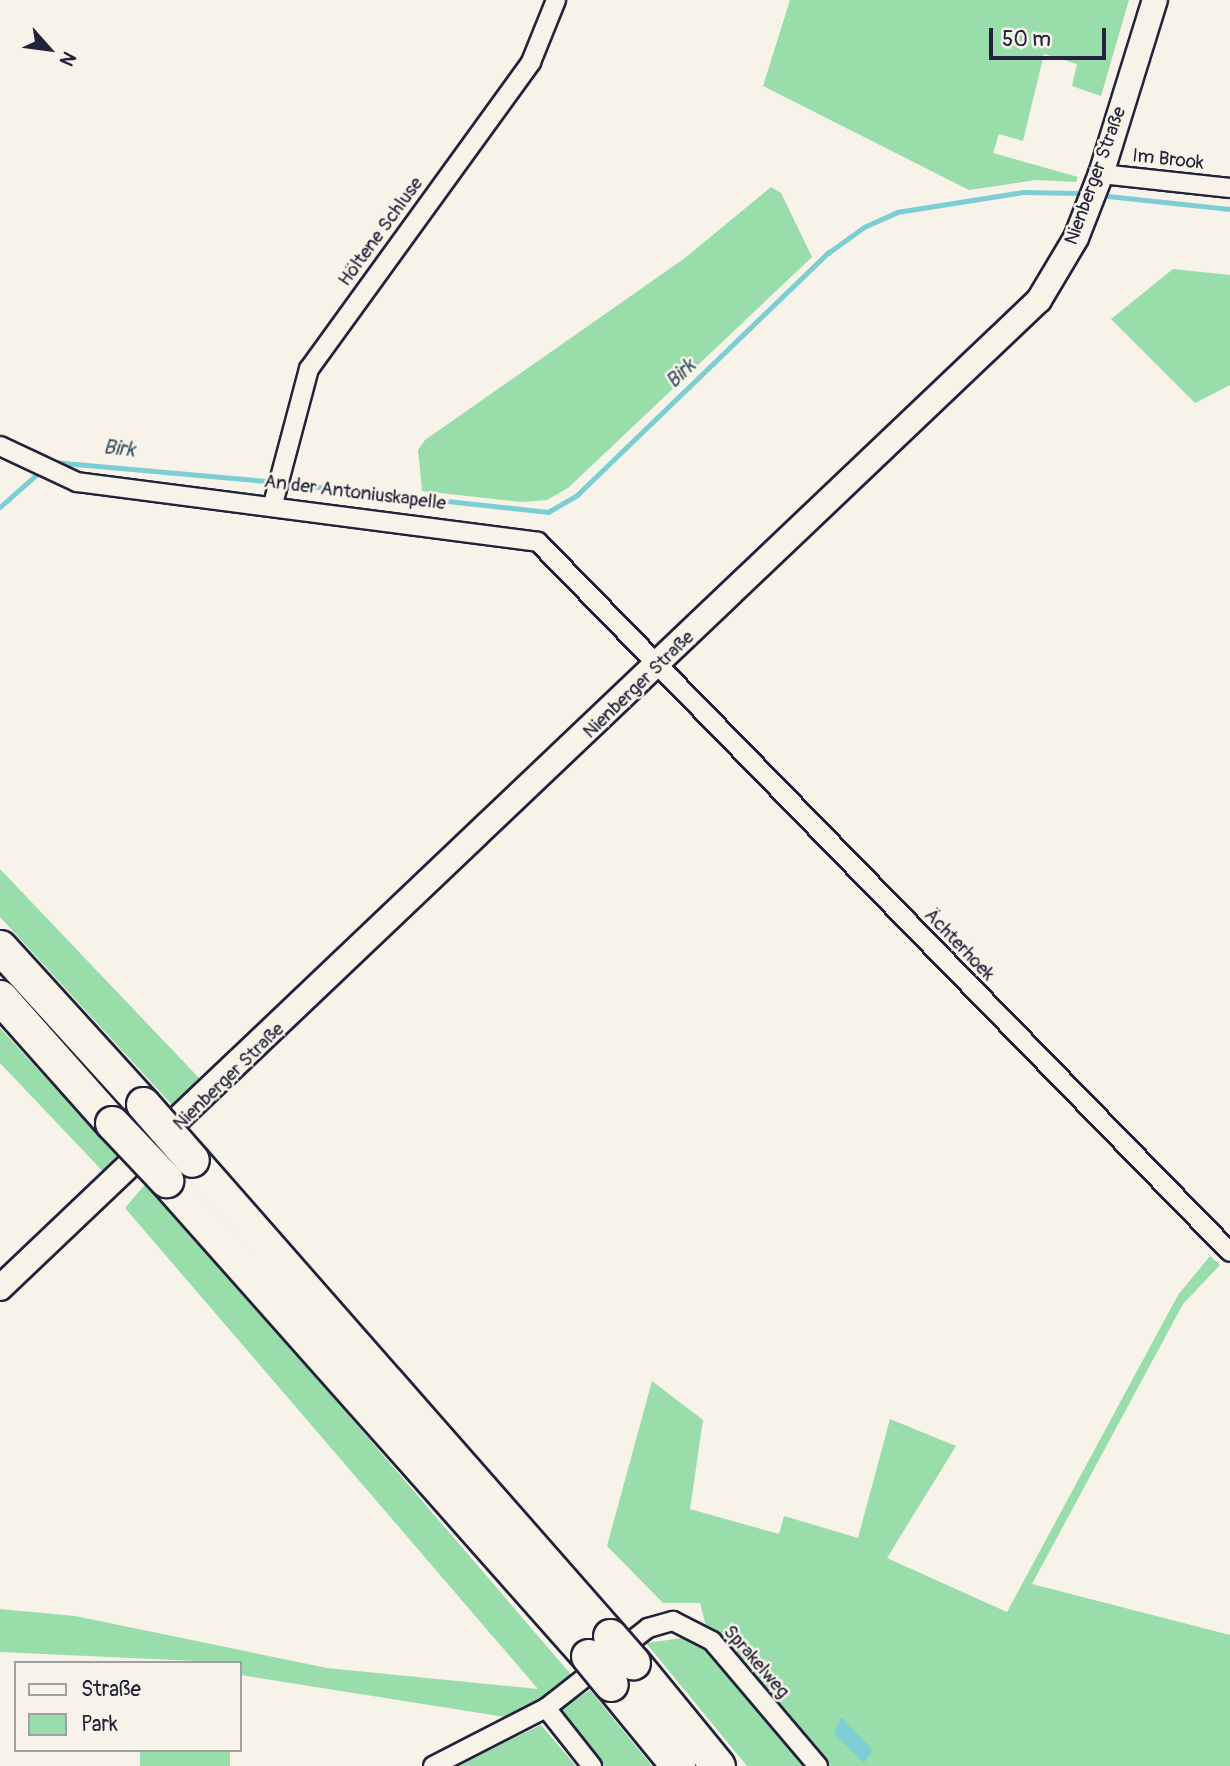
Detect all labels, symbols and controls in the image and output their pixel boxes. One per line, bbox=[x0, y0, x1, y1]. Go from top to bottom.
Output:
north arrow bbox=[14, 14, 84, 84]
scale bar bbox=[992, 14, 1109, 58]
text: 50 m bbox=[1002, 26, 1051, 53]
text: N bbox=[54, 48, 81, 70]
street label: Nienberger Straße bbox=[1060, 104, 1132, 248]
street label: Im Brook bbox=[1131, 145, 1205, 175]
street label: Höltene Schluse bbox=[334, 173, 428, 291]
water label: Birk bbox=[661, 354, 701, 394]
water label: Birk bbox=[102, 435, 136, 463]
street label: An der Antoniuskapelle bbox=[263, 471, 447, 515]
street label: Nienberger Straße bbox=[579, 626, 699, 744]
street label: Ächterhoek bbox=[919, 904, 999, 986]
street label: Nienberger Straße bbox=[169, 1018, 289, 1136]
street label: Sprakelweg bbox=[718, 1621, 794, 1703]
legend bbox=[14, 1661, 242, 1752]
text: Straße bbox=[81, 1676, 141, 1703]
text: Park bbox=[81, 1711, 118, 1738]

